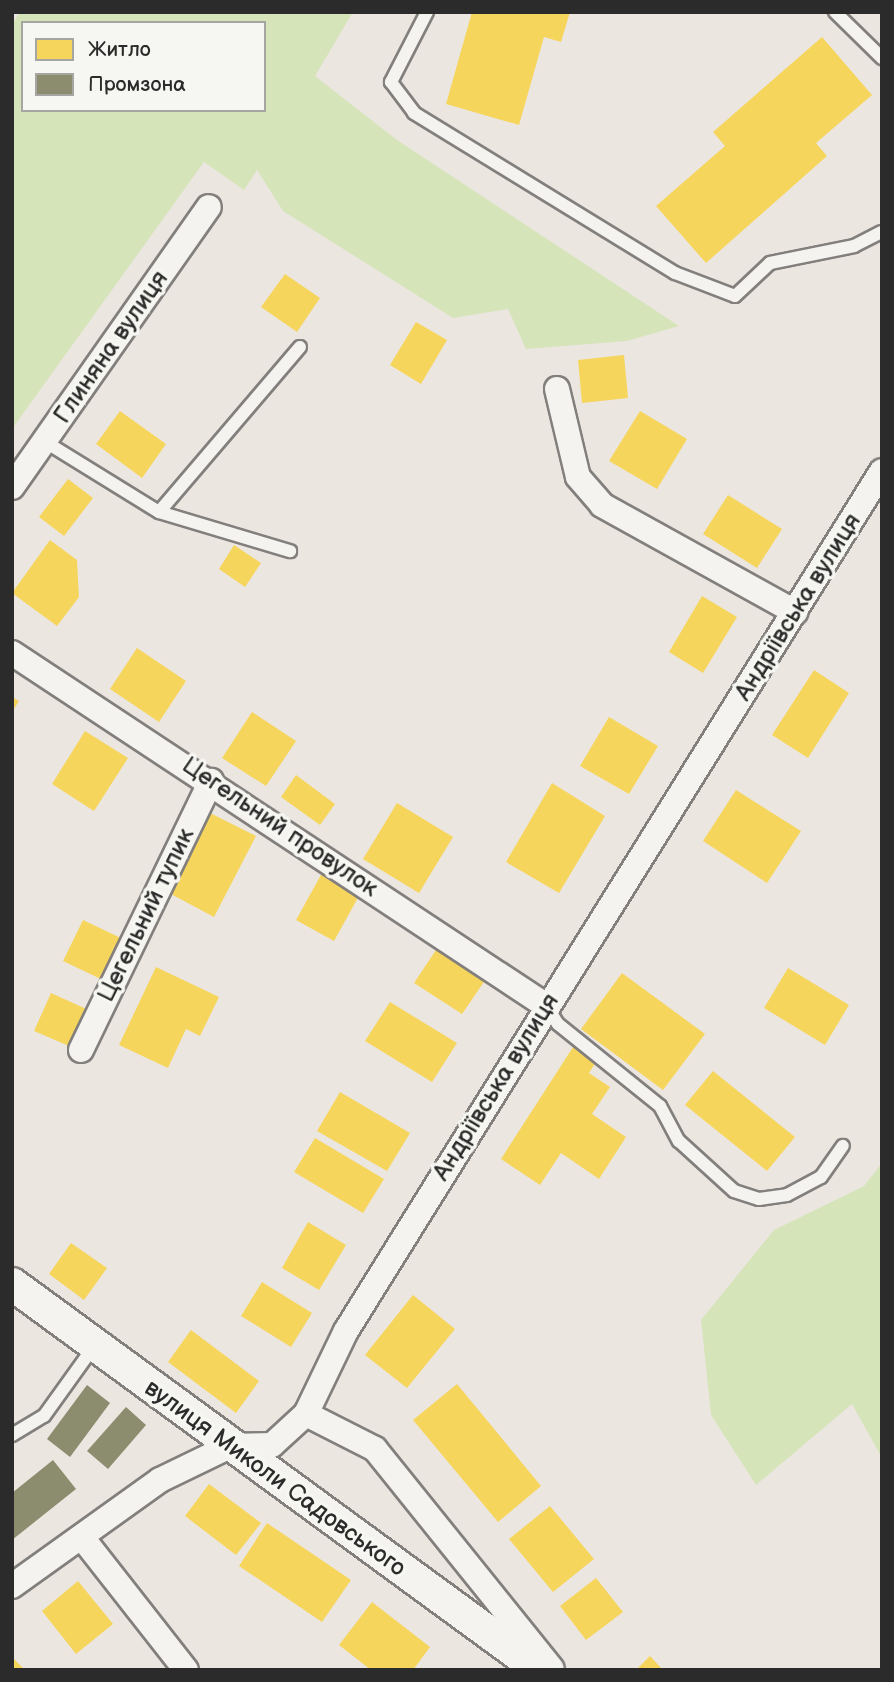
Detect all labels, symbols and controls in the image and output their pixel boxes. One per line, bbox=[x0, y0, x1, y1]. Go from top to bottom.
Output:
legend bbox=[21, 21, 266, 112]
text: Житло bbox=[88, 37, 151, 62]
text: Промзона bbox=[88, 72, 186, 97]
street label: Глиняна вулиця bbox=[48, 265, 174, 429]
street label: Андріївська вулиця bbox=[729, 508, 867, 706]
street label: Цегельний провулок bbox=[177, 751, 383, 903]
street label: Цегельний тупик bbox=[92, 824, 200, 1006]
street label: Андріївська вулиця bbox=[427, 988, 565, 1186]
street label: вулиця Миколи Садовського bbox=[139, 1373, 411, 1583]

